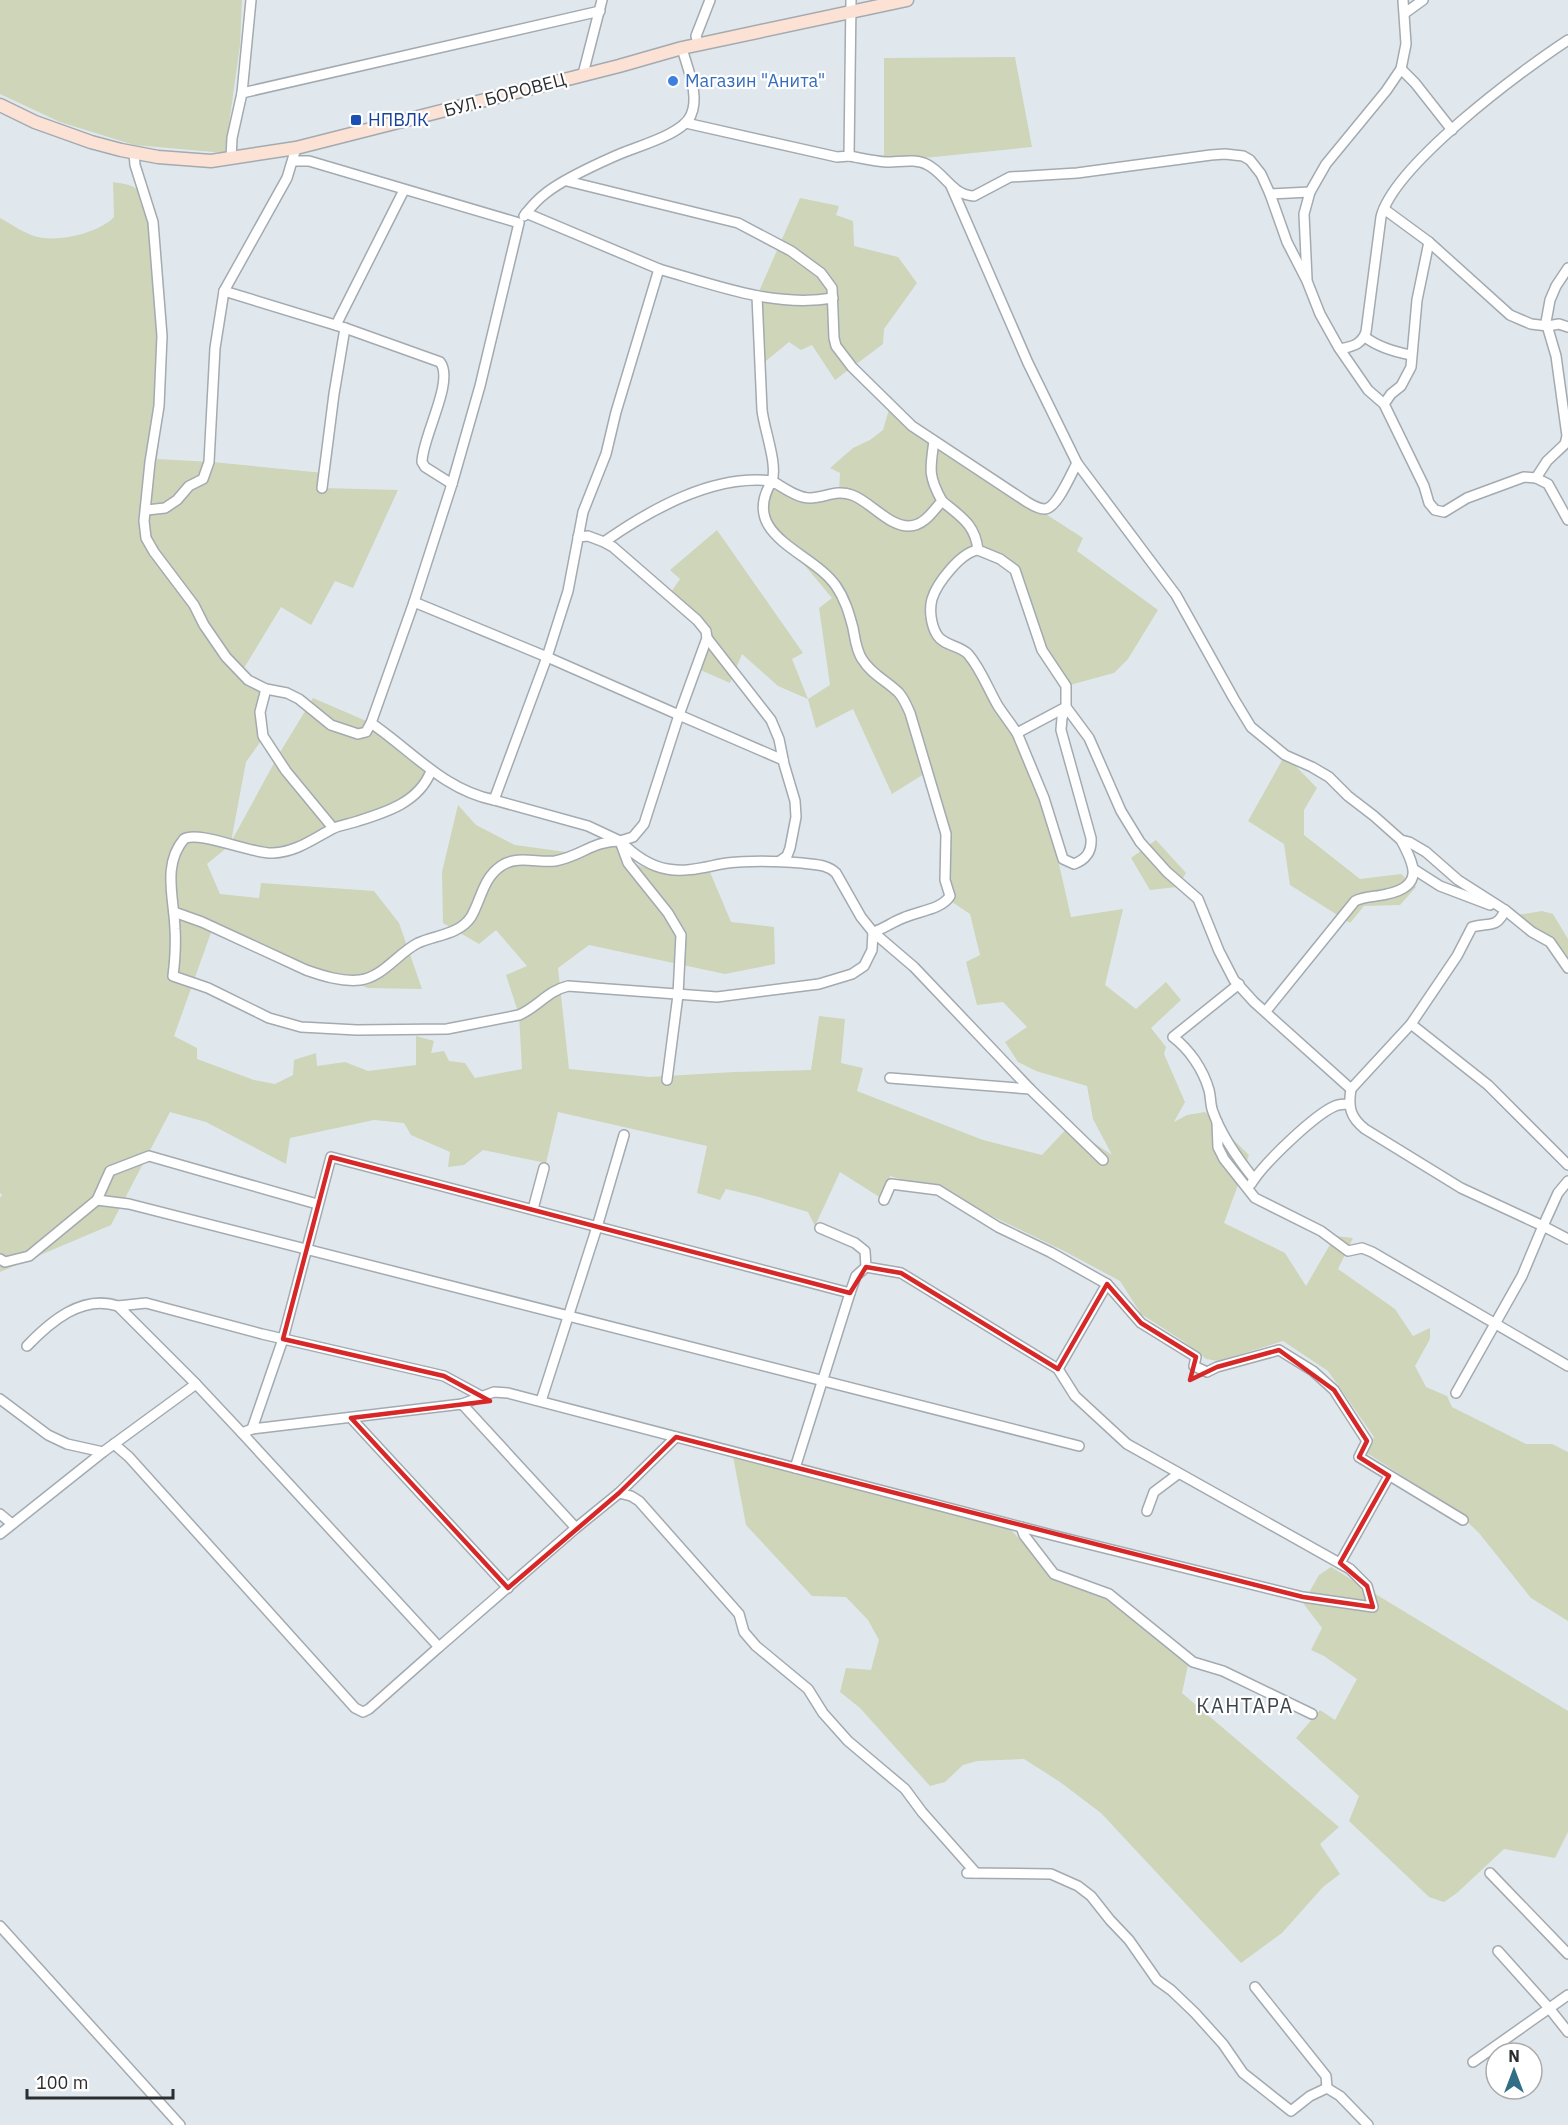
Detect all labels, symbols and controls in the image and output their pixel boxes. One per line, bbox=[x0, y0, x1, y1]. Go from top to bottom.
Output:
street label: БУЛ. БОРОВЕЦ bbox=[441, 67, 569, 122]
place label: Магазин "Анита" bbox=[685, 69, 825, 92]
marker: Магазин "Анита" bbox=[666, 74, 680, 88]
place label: НПВЛК bbox=[368, 108, 429, 131]
marker: НПВЛК bbox=[349, 113, 363, 127]
district label: КАНТАРА bbox=[1196, 1692, 1294, 1719]
north arrow bbox=[1484, 2041, 1544, 2101]
text: N bbox=[1508, 2046, 1520, 2066]
scale bar bbox=[27, 2062, 172, 2100]
text: 100 m bbox=[36, 2071, 88, 2094]

